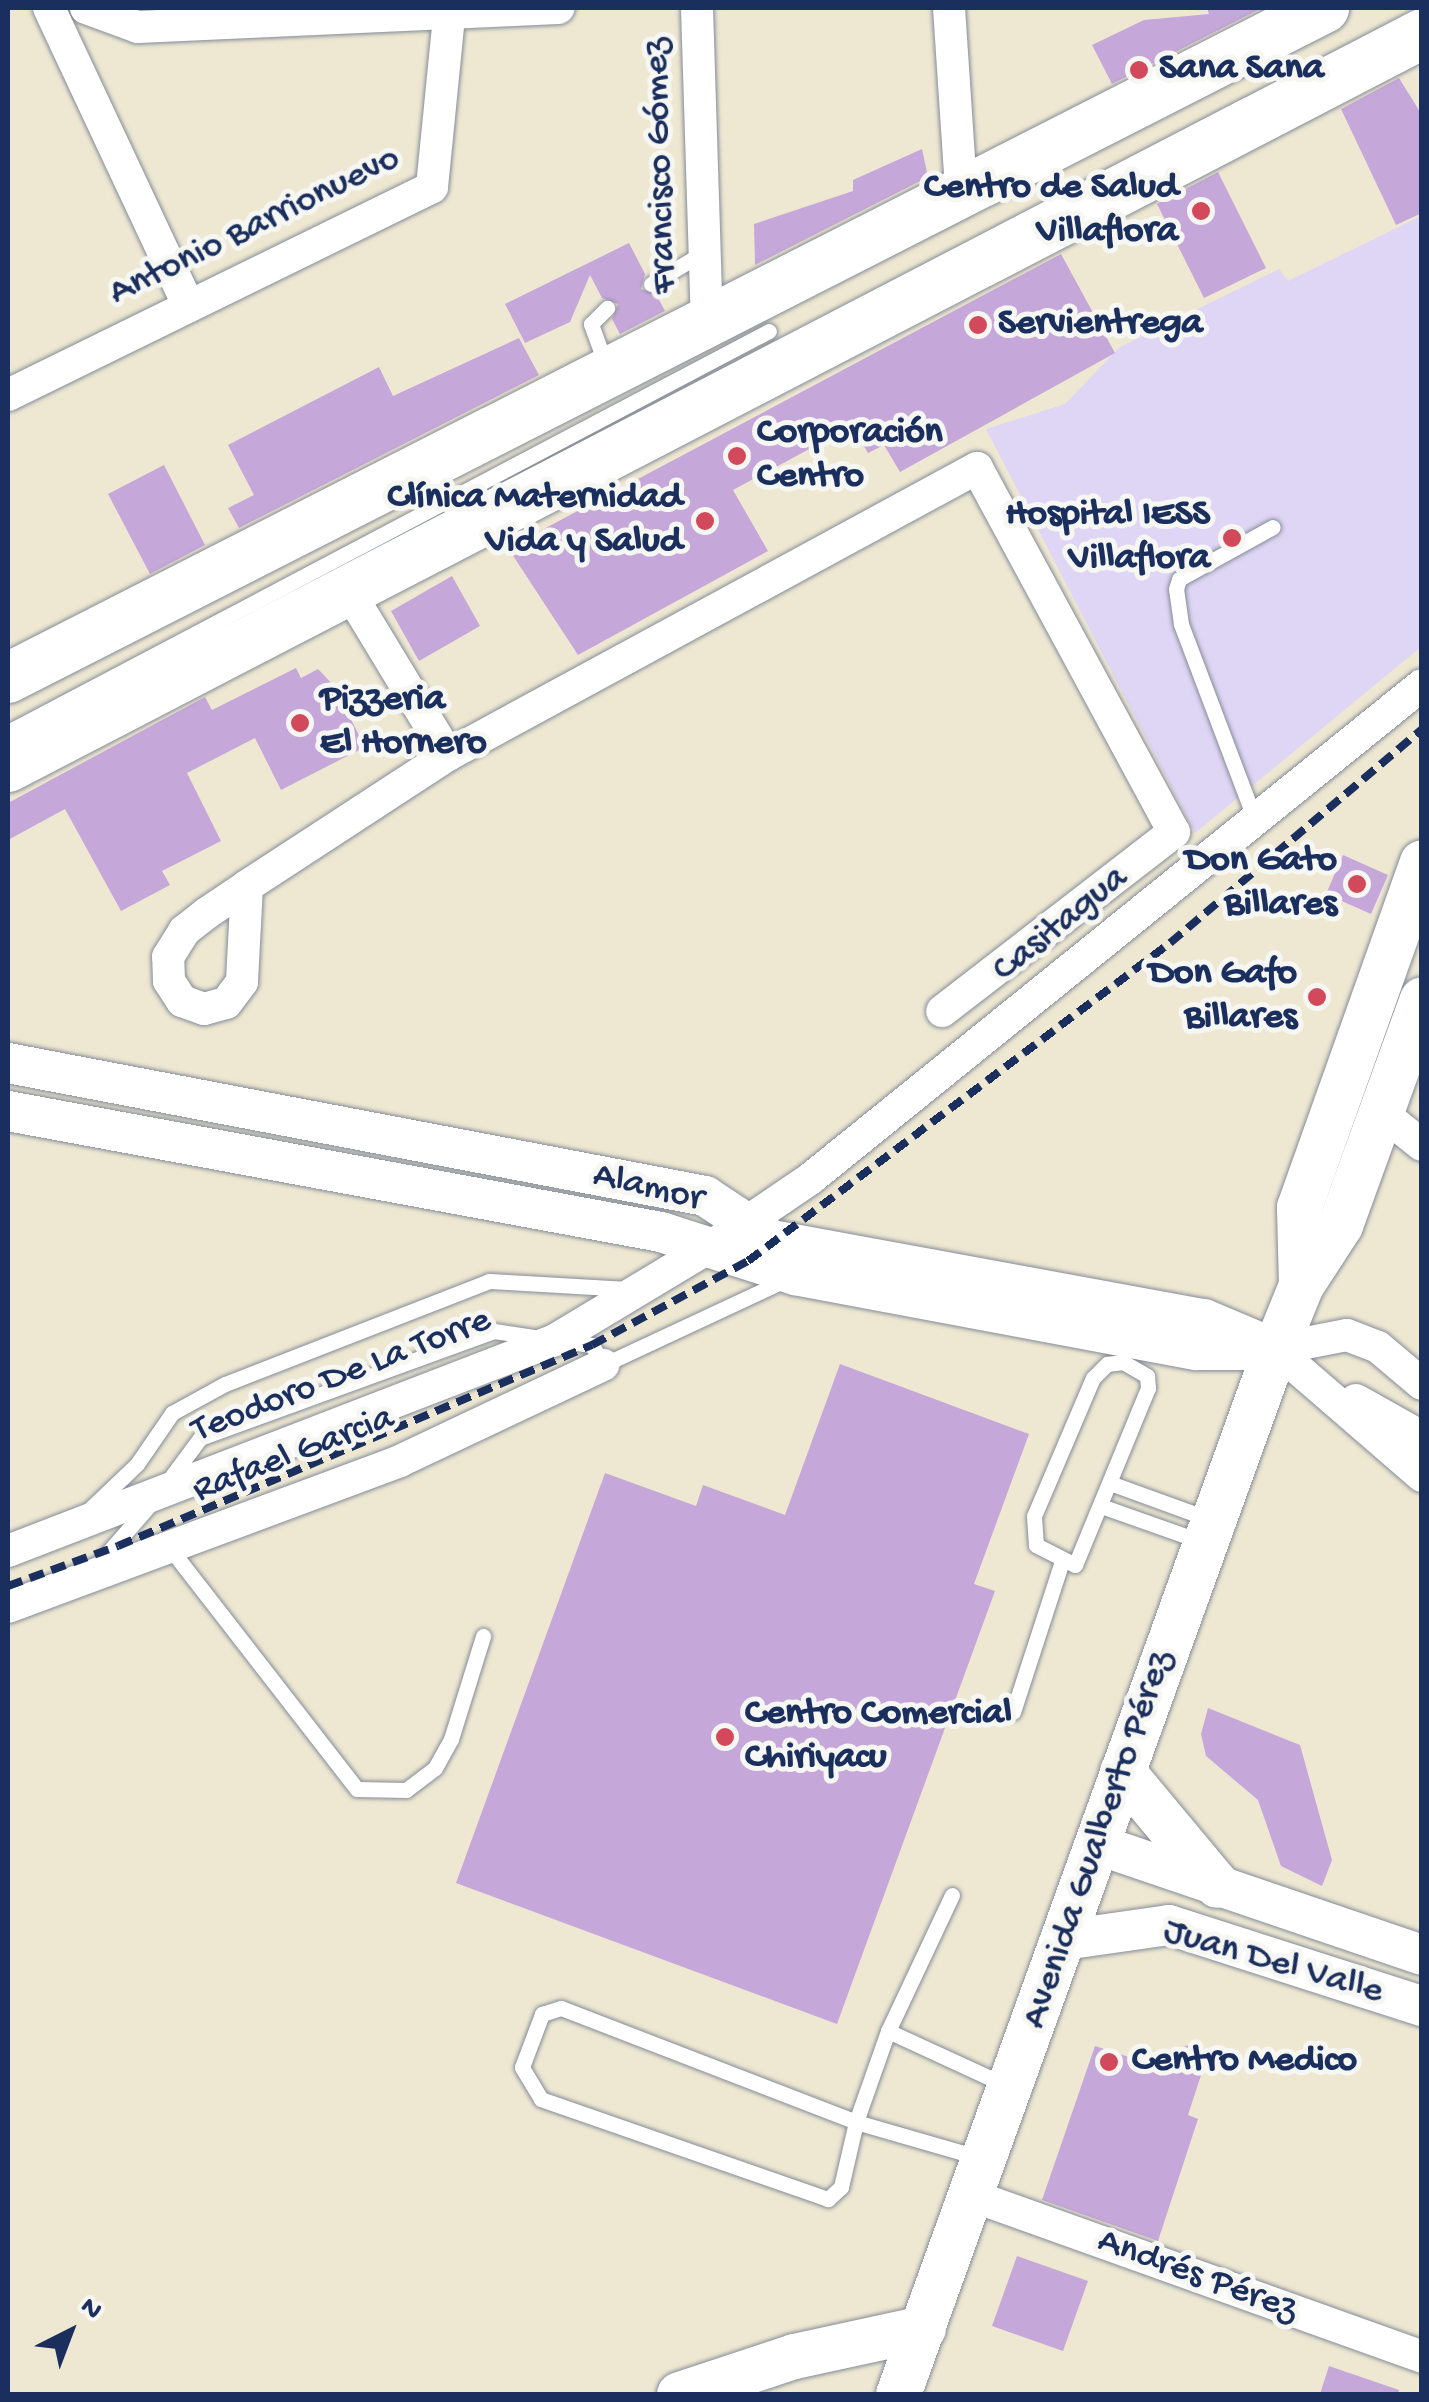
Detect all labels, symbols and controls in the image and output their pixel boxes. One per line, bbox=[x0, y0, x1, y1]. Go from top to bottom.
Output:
street label: Francisco Gómez bbox=[635, 37, 689, 295]
place label: Sana Sana bbox=[1159, 47, 1324, 93]
marker: Sana Sana bbox=[1128, 59, 1150, 81]
street label: Antonio Barrionuevo bbox=[102, 137, 408, 317]
place label: Centro de Salud Villaflora bbox=[924, 166, 1178, 255]
marker: Centro de Salud Villaflora bbox=[1188, 198, 1214, 224]
place label: Servientrega bbox=[998, 302, 1203, 348]
marker: Servientrega bbox=[967, 314, 989, 336]
place label: Corporación Centro bbox=[757, 411, 943, 500]
marker: Corporación Centro bbox=[726, 445, 748, 467]
place label: Clínica Maternidad Vida y Salud bbox=[388, 476, 682, 566]
place label: Hospital IESS Villaflora bbox=[1006, 493, 1210, 582]
marker: Clínica Maternidad Vida y Salud bbox=[692, 508, 718, 534]
marker: Hospital IESS Villaflora bbox=[1219, 525, 1245, 551]
place label: Pizzeria El Hornero bbox=[320, 678, 487, 768]
marker: Pizzeria El Hornero bbox=[289, 712, 311, 734]
place label: Don Gato Billares bbox=[1185, 839, 1337, 928]
street label: Casitagua bbox=[984, 857, 1138, 993]
marker: Don Gato Billares bbox=[1346, 873, 1368, 895]
place label: Don Gafo Billares bbox=[1149, 952, 1297, 1042]
marker: Don Gafo Billares bbox=[1306, 986, 1328, 1008]
street label: Alamor bbox=[588, 1154, 708, 1224]
street label: Teodoro De La Torre bbox=[186, 1299, 498, 1455]
street label: Rafael Garcia bbox=[187, 1397, 401, 1515]
street label: Avenida Gualberto Pérez bbox=[1013, 1645, 1185, 2035]
place label: Centro Comercial Chiriyacu bbox=[745, 1692, 1012, 1782]
marker: Centro Comercial Chiriyacu bbox=[714, 1726, 736, 1748]
street label: Juan Del Valle bbox=[1158, 1910, 1388, 2016]
place label: Centro Medico bbox=[1132, 2039, 1357, 2085]
marker: Centro Medico bbox=[1096, 2049, 1122, 2075]
street label: Andrés Pérez bbox=[1091, 2220, 1303, 2334]
north arrow bbox=[20, 2282, 120, 2382]
text: N bbox=[73, 2291, 108, 2328]

